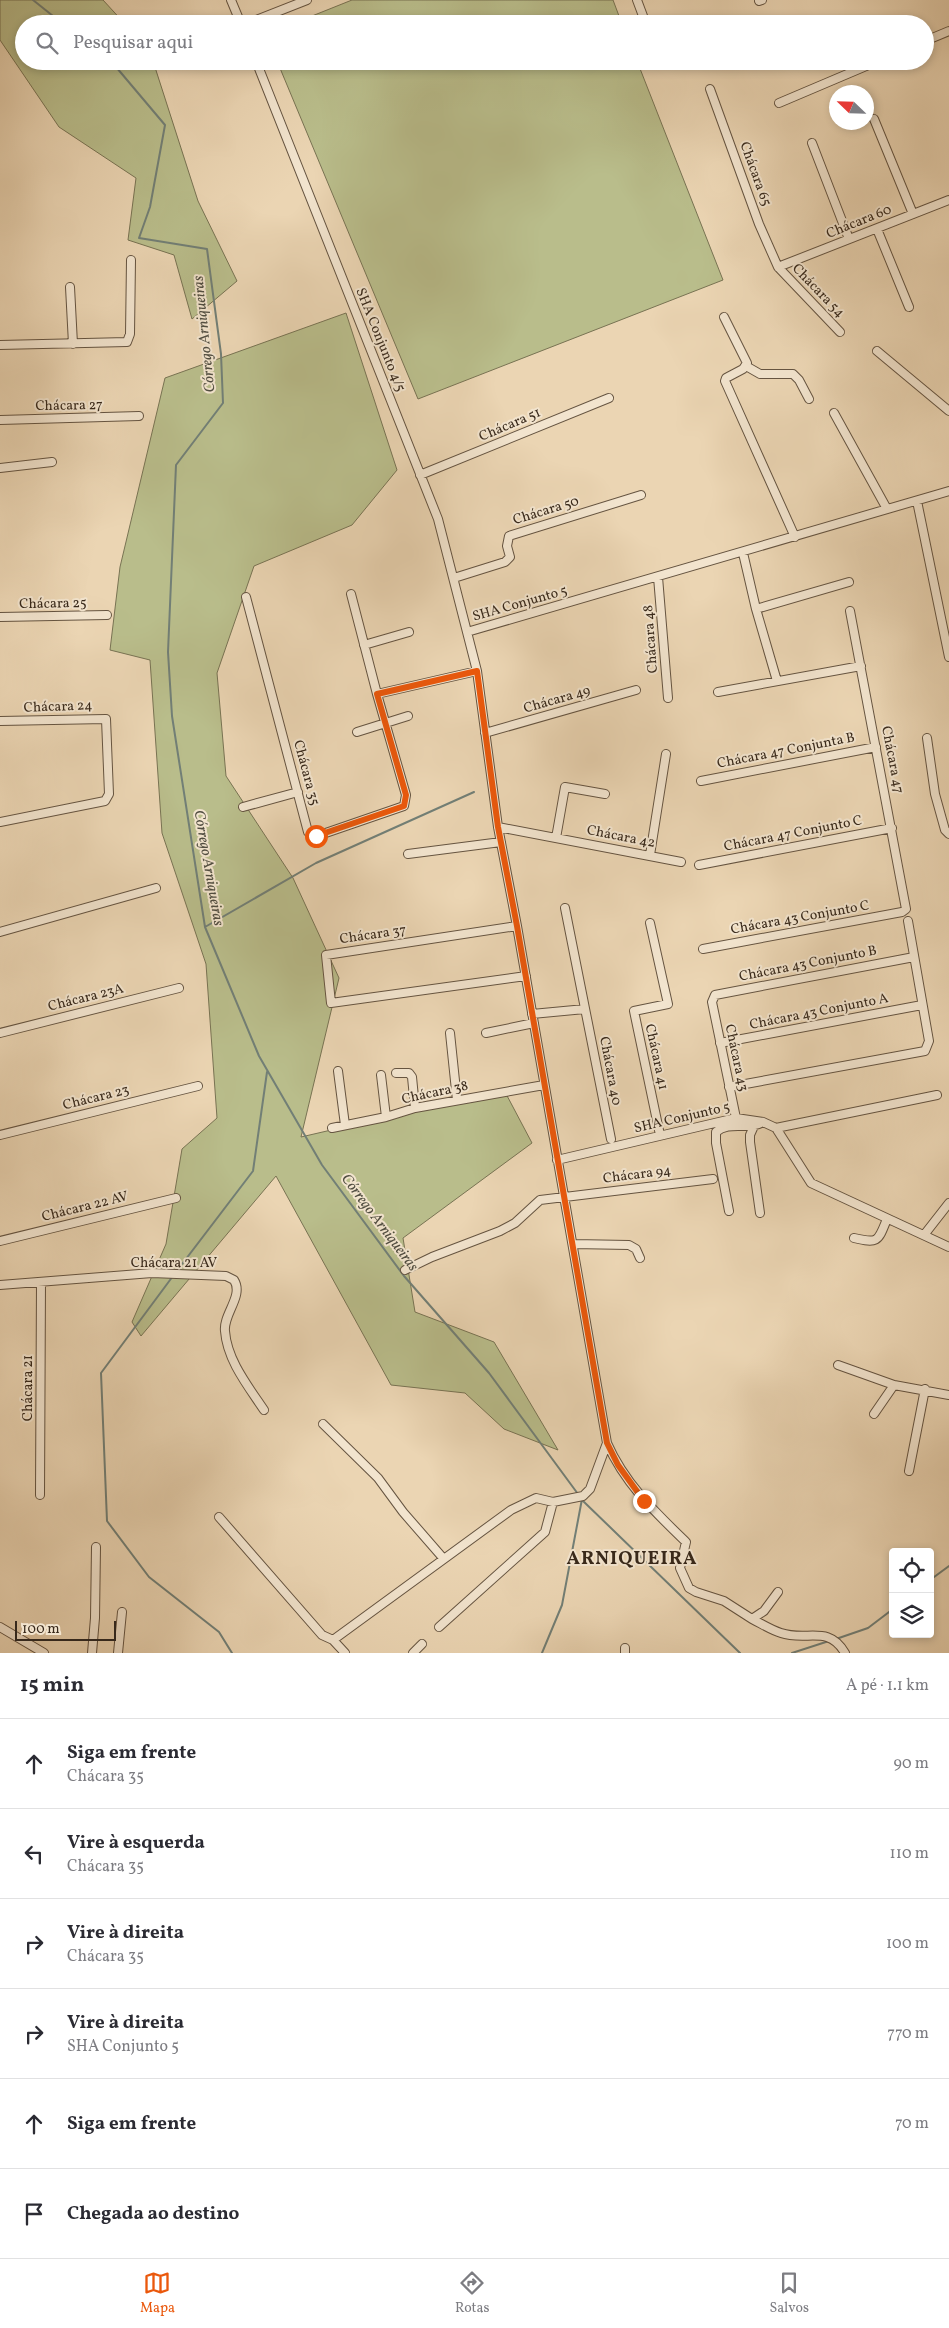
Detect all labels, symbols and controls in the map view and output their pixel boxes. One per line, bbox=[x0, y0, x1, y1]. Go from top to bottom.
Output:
search box bbox=[15, 15, 934, 70]
icon: search bbox=[33, 29, 61, 57]
text: Pesquisar aqui bbox=[73, 30, 193, 56]
north arrow bbox=[829, 85, 874, 130]
street label: Chácara 65 bbox=[735, 139, 775, 209]
street label: Chácara 60 bbox=[824, 200, 894, 244]
street label: Chácara 54 bbox=[787, 260, 849, 322]
water label: Córrego Arniqueiras bbox=[188, 274, 222, 393]
street label: SHA Conjunto 4/5 bbox=[350, 285, 410, 395]
street label: Chácara 27 bbox=[35, 396, 103, 416]
street label: Chácara 51 bbox=[476, 403, 544, 447]
street label: Chácara 50 bbox=[511, 492, 581, 530]
street label: SHA Conjunto 5 bbox=[470, 581, 570, 627]
street label: Chácara 25 bbox=[19, 594, 87, 614]
street label: Chácara 48 bbox=[639, 604, 663, 674]
street label: Chácara 49 bbox=[521, 681, 593, 719]
street label: Chácara 24 bbox=[23, 696, 93, 718]
street label: Chácara 47 bbox=[876, 725, 908, 796]
street label: Chácara 47 Conjunta B bbox=[716, 728, 856, 774]
street label: Chácara 35 bbox=[288, 738, 324, 808]
water label: Córrego Arniqueiras bbox=[187, 808, 229, 928]
street label: Chácara 47 Conjunto C bbox=[722, 811, 864, 857]
street label: Chácara 42 bbox=[585, 821, 657, 853]
route start bbox=[305, 825, 328, 848]
street label: Chácara 43 Conjunto C bbox=[729, 896, 871, 940]
street label: Chácara 37 bbox=[338, 921, 408, 949]
street label: Chácara 43 Conjunto B bbox=[737, 941, 879, 987]
street label: Chácara 23A bbox=[46, 979, 126, 1017]
street label: Chácara 43 Conjunto A bbox=[748, 989, 890, 1035]
street label: Chácara 41 bbox=[640, 1022, 672, 1092]
street label: Chácara 43 bbox=[720, 1023, 752, 1093]
street label: Chácara 40 bbox=[594, 1035, 626, 1107]
street label: Chácara 38 bbox=[400, 1077, 470, 1109]
street label: Chácara 23 bbox=[61, 1081, 131, 1115]
street label: SHA Conjunto 5 bbox=[632, 1098, 732, 1138]
street label: Chácara 94 bbox=[602, 1161, 672, 1189]
water label: Córrego Arniqueiras bbox=[335, 1170, 423, 1277]
street label: Chácara 22 AV bbox=[40, 1187, 131, 1227]
street label: Chácara 21 AV bbox=[131, 1254, 218, 1273]
street label: Chácara 21 bbox=[19, 1355, 38, 1421]
route end bbox=[633, 1490, 656, 1513]
district label: ARNIQUEIRA bbox=[566, 1546, 698, 1572]
map controls bbox=[889, 1548, 934, 1638]
button: locate bbox=[889, 1548, 934, 1593]
button: layers bbox=[889, 1593, 934, 1638]
scale bar bbox=[15, 1618, 116, 1641]
text: 100 m bbox=[22, 1620, 60, 1639]
text: 15 min bbox=[20, 1671, 84, 1700]
text: A pé · 1.1 km bbox=[846, 1675, 929, 1697]
text: Siga em frente bbox=[67, 1740, 196, 1766]
icon: ahead bbox=[20, 1750, 48, 1778]
text: 90 m bbox=[893, 1753, 929, 1775]
text: Chácara 35 bbox=[67, 1766, 144, 1788]
text: Vire à esquerda bbox=[67, 1830, 205, 1856]
icon: left bbox=[20, 1840, 48, 1868]
text: 110 m bbox=[890, 1843, 929, 1865]
text: Chácara 35 bbox=[67, 1856, 144, 1878]
text: Vire à direita bbox=[67, 1920, 184, 1946]
icon: right bbox=[20, 1930, 48, 1958]
text: 100 m bbox=[886, 1933, 929, 1955]
text: Chácara 35 bbox=[67, 1946, 144, 1968]
text: Vire à direita bbox=[67, 2010, 184, 2036]
icon: right bbox=[20, 2020, 48, 2048]
text: 770 m bbox=[887, 2023, 929, 2045]
text: SHA Conjunto 5 bbox=[67, 2036, 179, 2058]
icon: ahead bbox=[20, 2110, 48, 2138]
text: Siga em frente bbox=[67, 2111, 196, 2137]
text: 70 m bbox=[895, 2113, 929, 2135]
icon: arrive bbox=[20, 2200, 48, 2228]
text: Chegada ao destino bbox=[67, 2201, 239, 2227]
tab: Mapa bbox=[140, 2269, 175, 2318]
tab: Rotas bbox=[455, 2269, 490, 2318]
tab: Salvos bbox=[769, 2269, 809, 2318]

